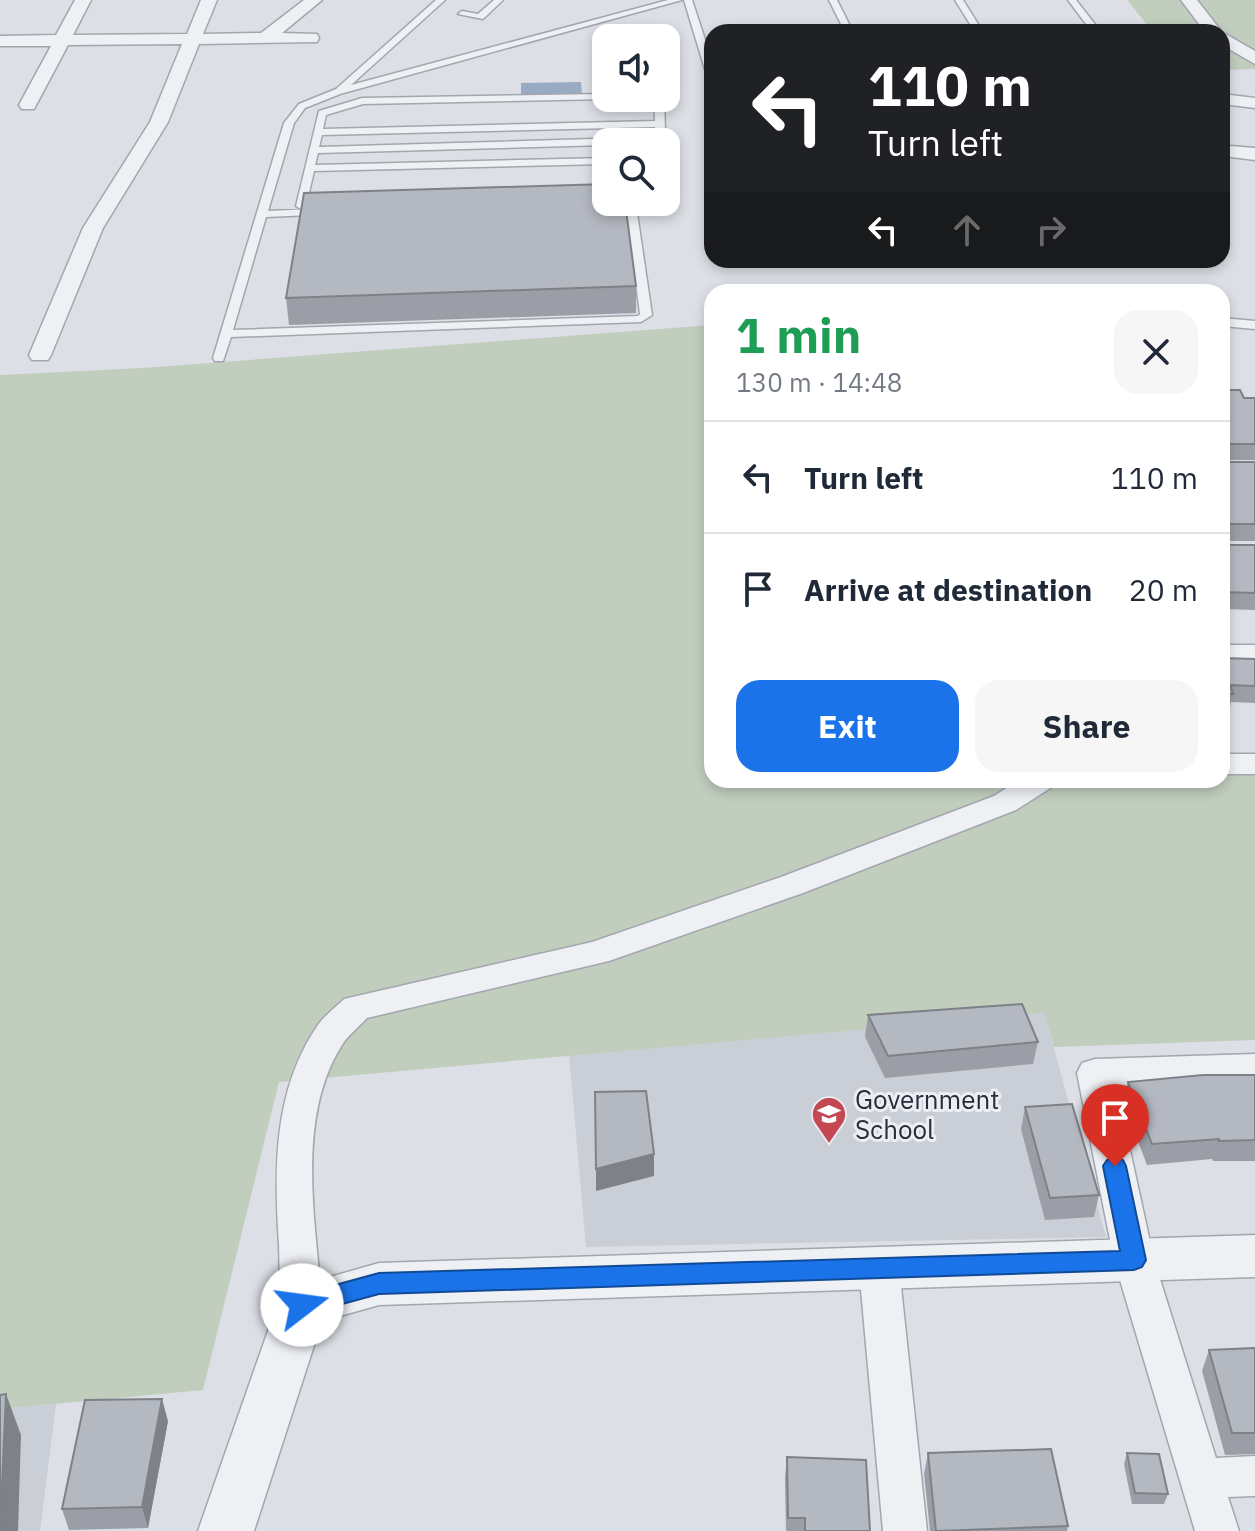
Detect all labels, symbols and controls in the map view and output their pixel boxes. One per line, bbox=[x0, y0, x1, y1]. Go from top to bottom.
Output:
map controls bbox=[592, 24, 680, 216]
button: sound bbox=[592, 24, 680, 112]
text: 110 m bbox=[868, 49, 1032, 121]
icon: left bbox=[736, 56, 840, 160]
text: Turn left bbox=[868, 119, 1003, 166]
button: search bbox=[592, 128, 680, 216]
icon: left bbox=[861, 208, 905, 252]
icon: ahead bbox=[945, 208, 989, 252]
icon: right bbox=[1029, 208, 1073, 252]
text: 1 min bbox=[736, 304, 861, 366]
button: close bbox=[1114, 310, 1198, 394]
text: 130 m · 14:48 bbox=[736, 365, 902, 399]
icon: left bbox=[736, 455, 780, 499]
text: Turn left bbox=[804, 458, 923, 497]
text: 110 m bbox=[1111, 458, 1198, 497]
icon: arrive bbox=[736, 567, 780, 611]
text: Arrive at destination bbox=[804, 570, 1092, 609]
text: 20 m bbox=[1129, 570, 1198, 609]
button: Exit bbox=[736, 680, 959, 772]
button: Share bbox=[975, 680, 1198, 772]
place label: Government School bbox=[855, 1082, 999, 1146]
pin bbox=[1081, 1084, 1149, 1166]
school or university icon: Government School bbox=[810, 1095, 848, 1145]
icon: arrive bbox=[1093, 1096, 1137, 1140]
position arrow bbox=[260, 1263, 344, 1347]

